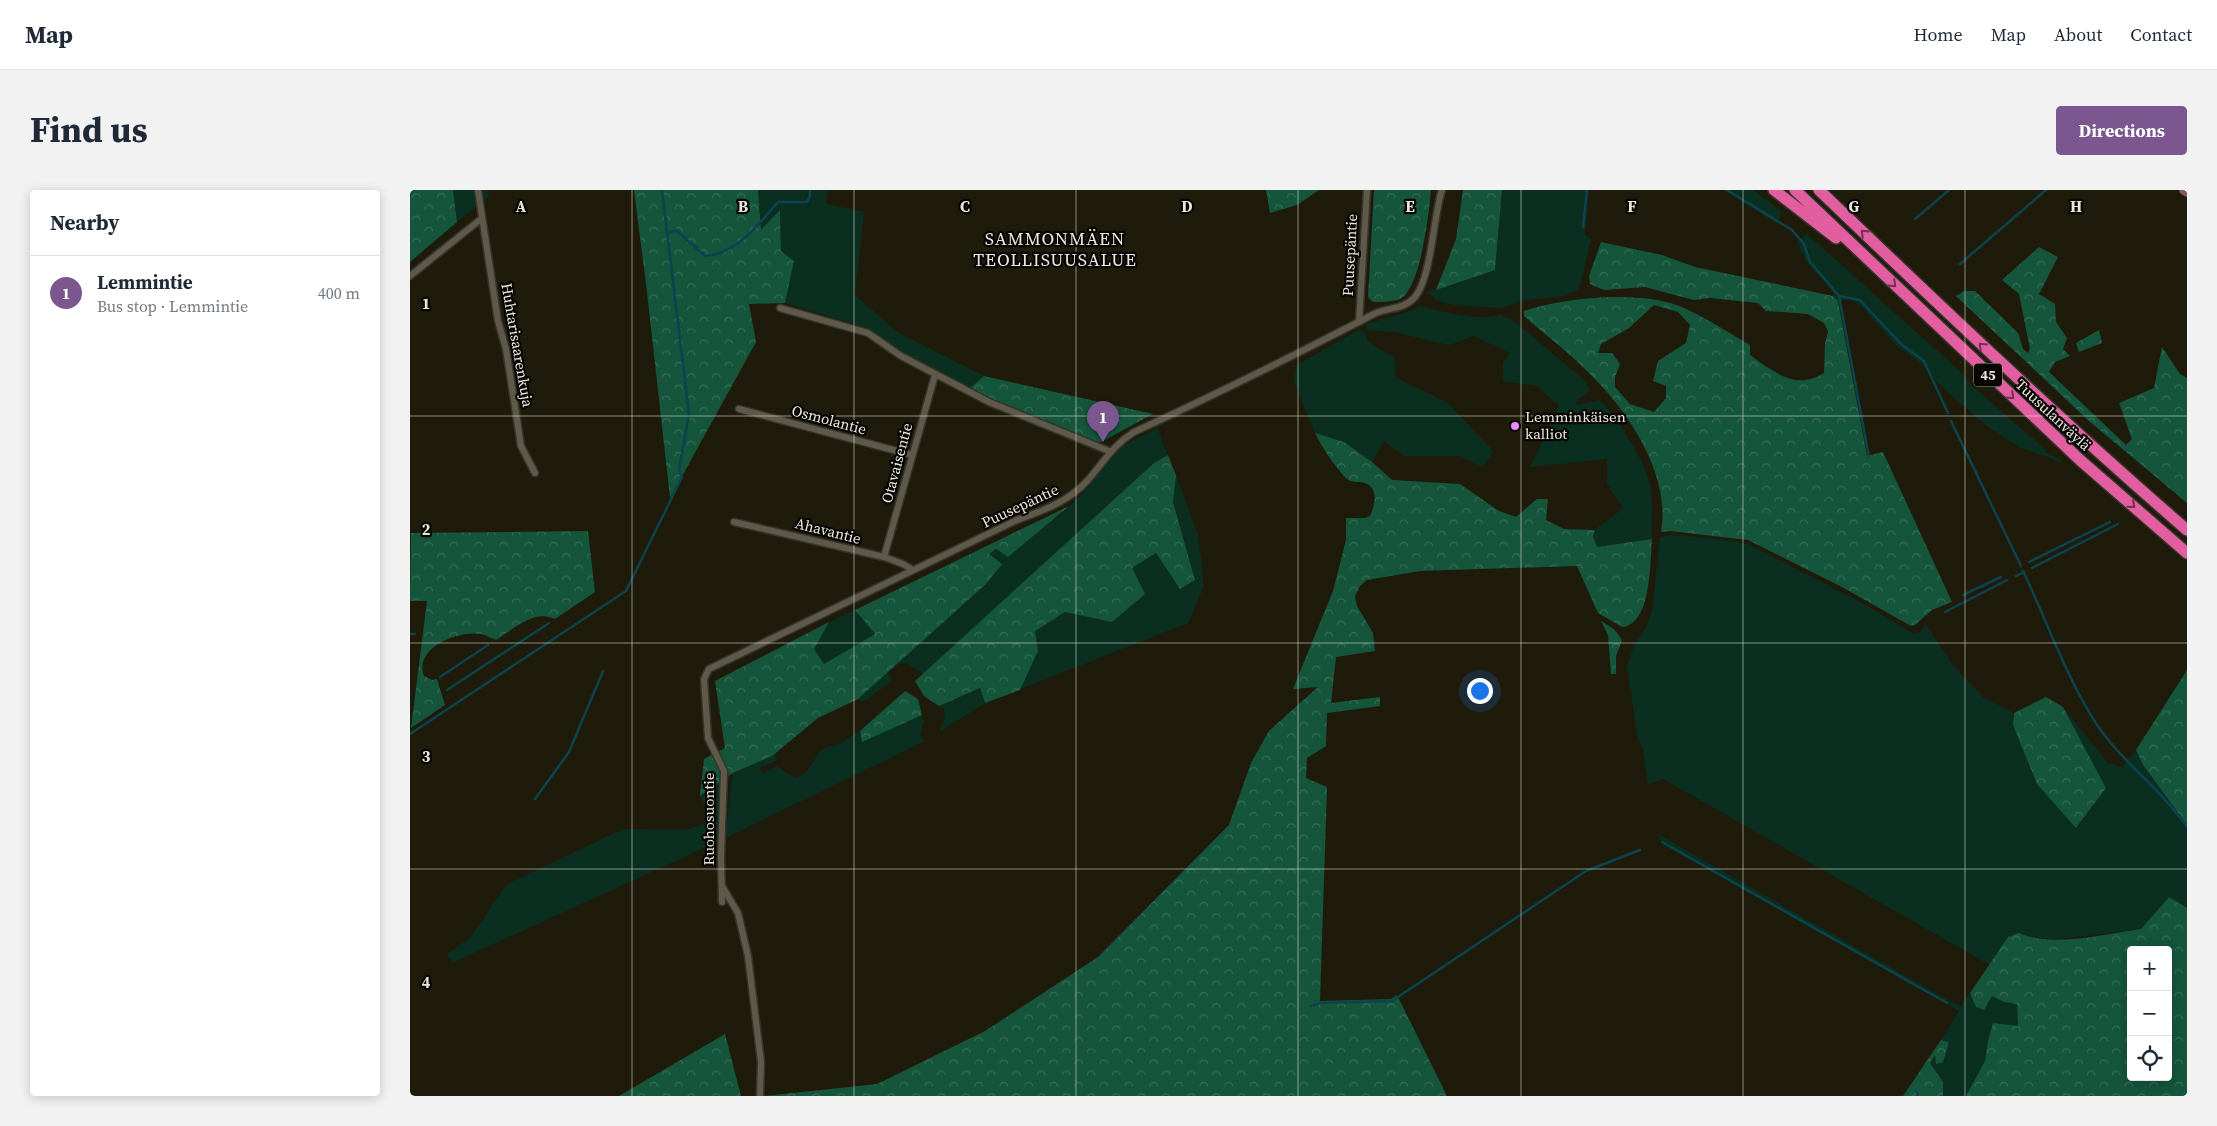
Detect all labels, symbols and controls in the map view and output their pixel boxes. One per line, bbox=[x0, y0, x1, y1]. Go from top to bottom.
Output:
text: Map bbox=[25, 18, 73, 51]
text: Home bbox=[1914, 22, 1963, 47]
text: Map bbox=[1991, 22, 2026, 47]
text: About bbox=[2054, 22, 2102, 47]
text: Contact bbox=[2130, 22, 2192, 47]
text: Find us bbox=[30, 106, 148, 154]
button: Directions bbox=[2056, 106, 2187, 155]
text: A bbox=[516, 195, 527, 217]
text: B bbox=[738, 195, 749, 217]
text: C bbox=[960, 195, 970, 217]
text: D bbox=[1181, 195, 1193, 217]
text: E bbox=[1405, 195, 1415, 217]
text: F bbox=[1627, 195, 1637, 217]
text: G bbox=[1849, 195, 1860, 217]
text: H bbox=[2070, 195, 2082, 217]
text: Nearby bbox=[50, 208, 120, 237]
street label: Puusepäntie bbox=[1337, 213, 1362, 297]
district label: SAMMONMÄEN TEOLLISUUSALUE bbox=[973, 226, 1137, 272]
one-way arrow bbox=[1861, 230, 1870, 239]
text: Lemmintie bbox=[97, 269, 193, 295]
one-way arrow bbox=[1888, 278, 1897, 287]
street label: Huhtarisaarenkuja bbox=[496, 281, 539, 409]
text: 1 bbox=[62, 282, 70, 304]
text: 400 m bbox=[318, 282, 360, 304]
text: 1 bbox=[422, 292, 430, 314]
text: Bus stop · Lemmintie bbox=[97, 295, 248, 317]
one-way arrow bbox=[1978, 343, 1987, 352]
road number: 45 bbox=[1974, 364, 2002, 386]
street label: Tuusulanväylä bbox=[2011, 374, 2096, 455]
one-way arrow bbox=[2006, 390, 2015, 399]
street label: Osmolantie bbox=[789, 399, 869, 440]
pin: 1 bbox=[1087, 401, 1119, 442]
place label: Lemminkäisen kalliot bbox=[1525, 406, 1626, 444]
street label: Otavaisentie bbox=[876, 420, 917, 505]
marker: Lemminkäisen kalliot bbox=[1509, 420, 1521, 432]
street label: Puusepäntie bbox=[978, 478, 1062, 533]
one-way arrow bbox=[2126, 499, 2135, 508]
street label: Ahavantie bbox=[793, 512, 864, 549]
text: 2 bbox=[422, 518, 431, 540]
your location bbox=[1467, 678, 1493, 704]
text: 3 bbox=[422, 745, 431, 767]
street label: Ruohosuontie bbox=[698, 772, 719, 865]
map controls bbox=[2127, 946, 2172, 1081]
button: + bbox=[2127, 946, 2172, 991]
text: 4 bbox=[422, 971, 431, 993]
button: − bbox=[2127, 991, 2172, 1036]
button: locate bbox=[2127, 1036, 2172, 1081]

